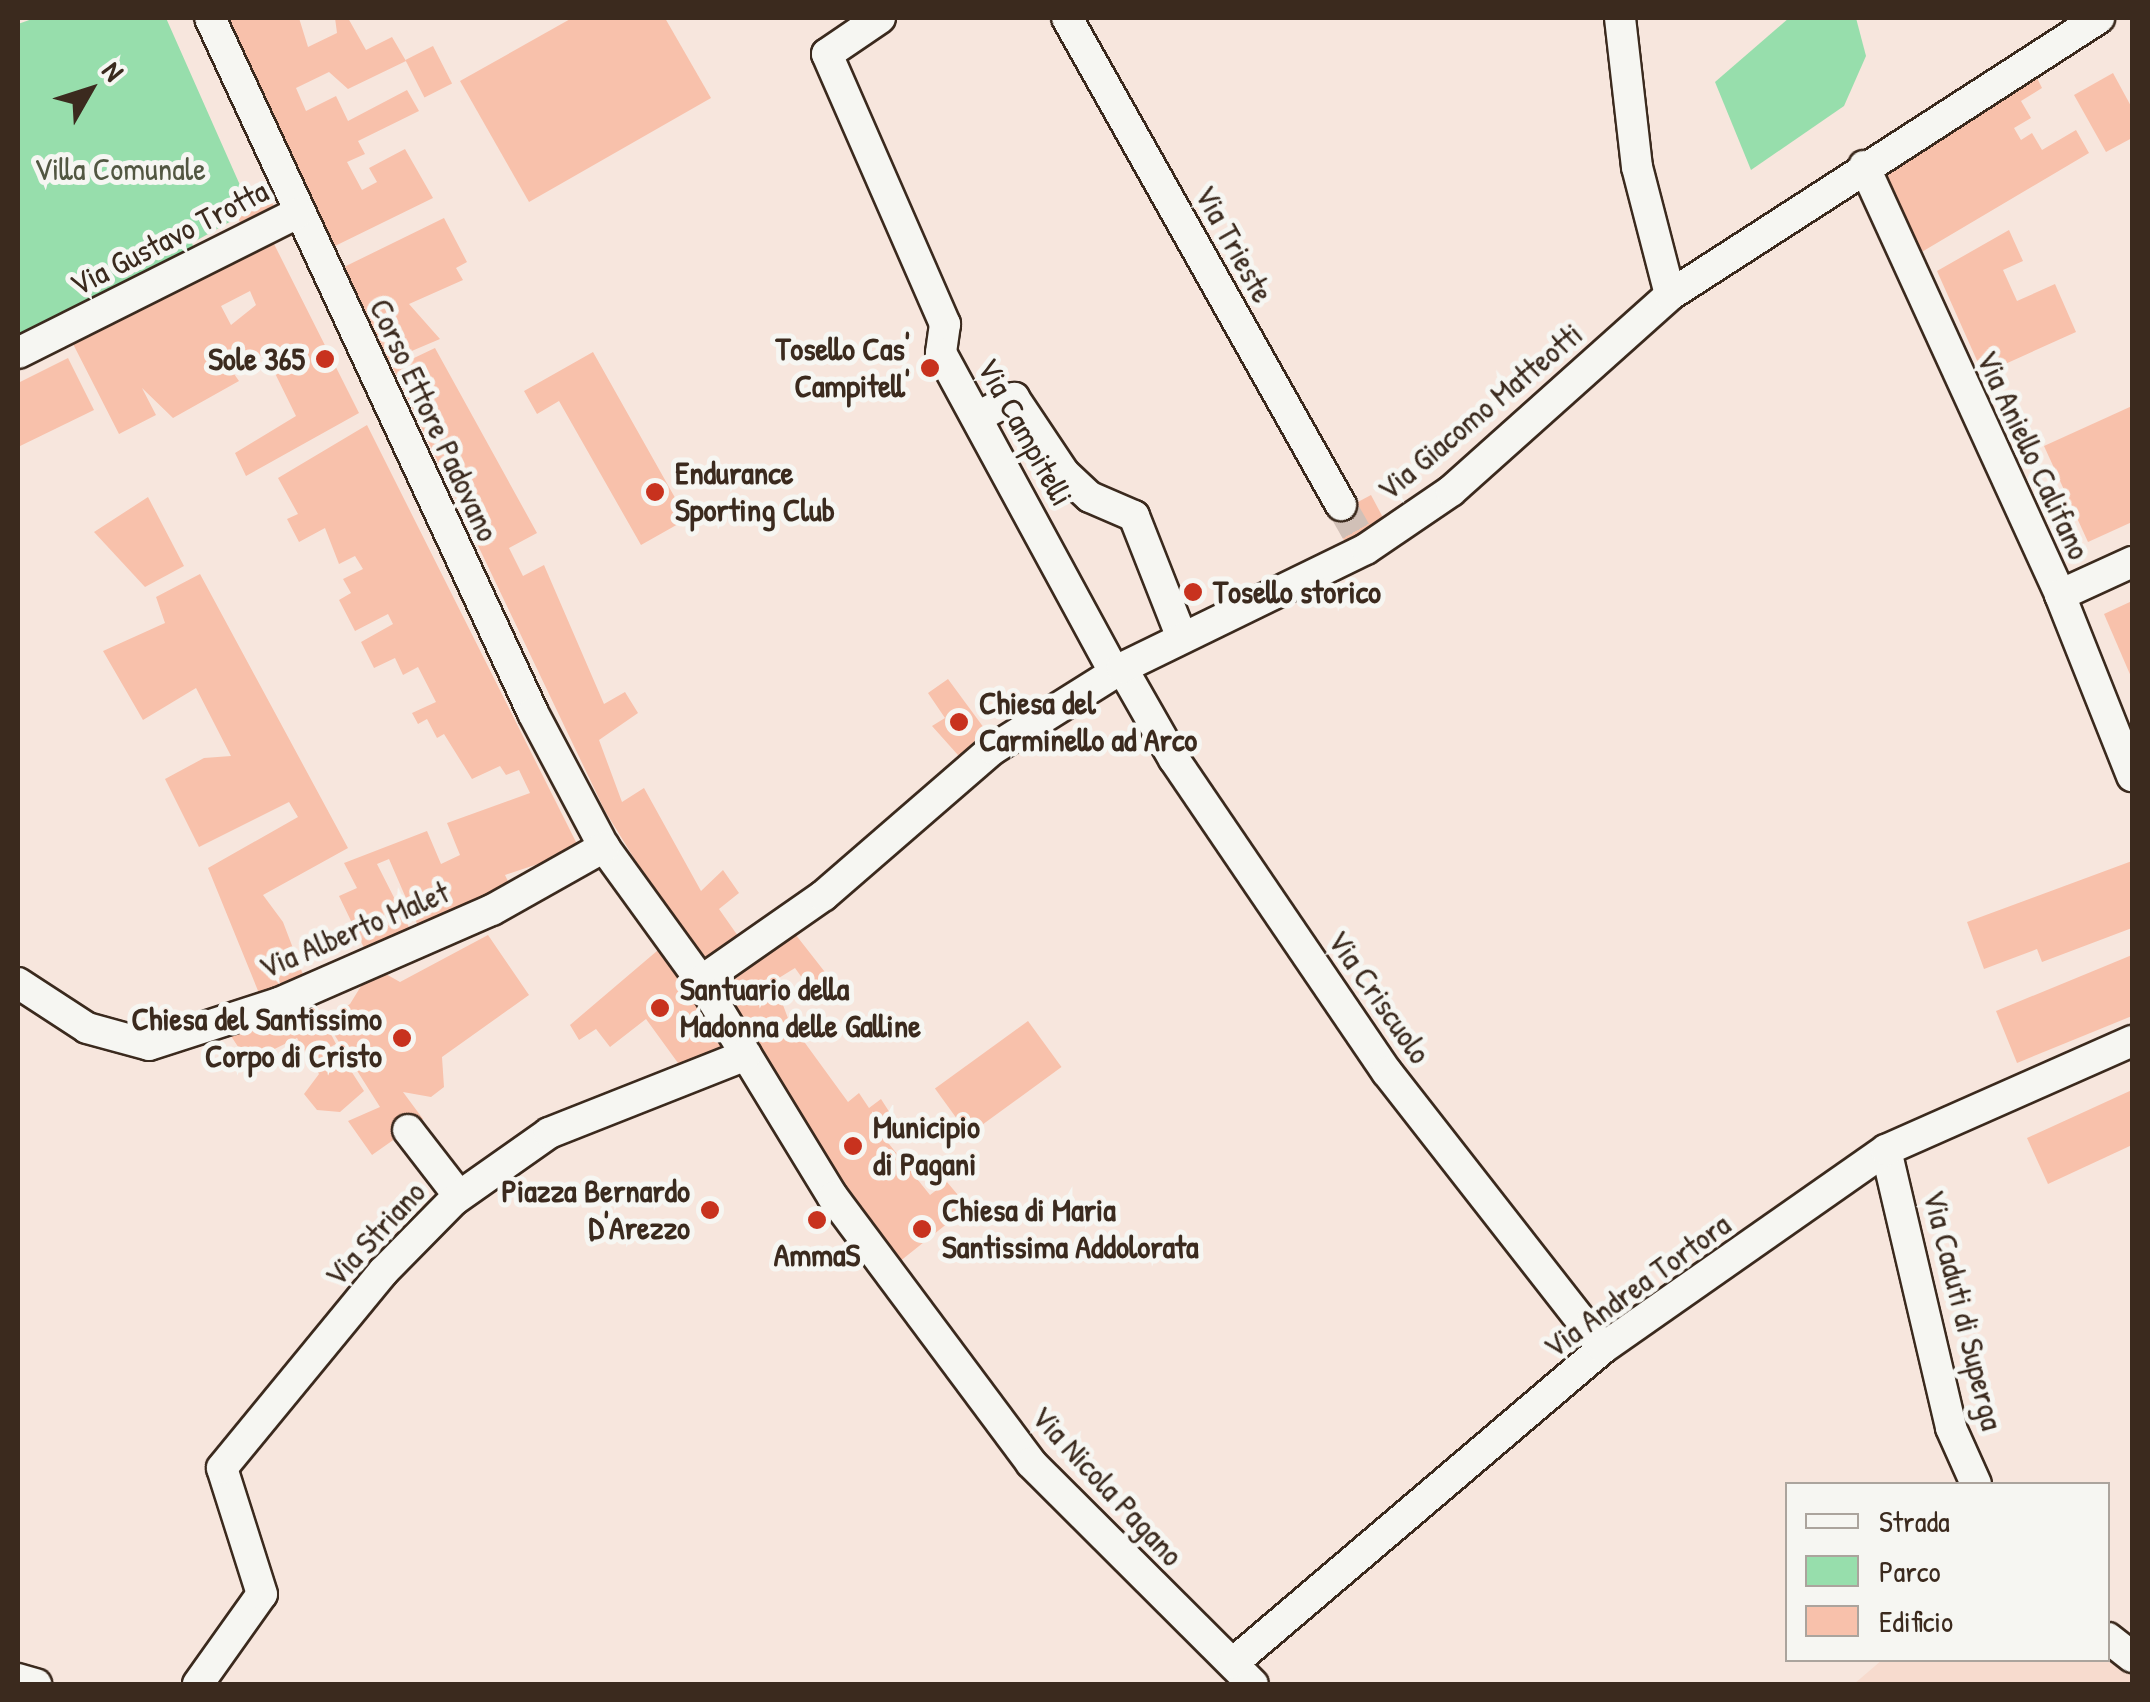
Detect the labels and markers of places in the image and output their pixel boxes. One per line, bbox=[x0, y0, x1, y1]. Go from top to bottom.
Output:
place label: Tosello Cas' Campitell' bbox=[775, 331, 910, 406]
place label: Sole 365 bbox=[208, 340, 305, 378]
marker: Sole 365 bbox=[314, 348, 336, 370]
marker: Tosello Cas' Campitell' bbox=[919, 357, 941, 379]
place label: Endurance Sporting Club bbox=[675, 455, 835, 530]
marker: Endurance Sporting Club bbox=[644, 481, 666, 503]
place label: Tosello storico bbox=[1213, 573, 1381, 611]
marker: Tosello storico bbox=[1182, 581, 1204, 603]
place label: Chiesa del Carminello ad Arco bbox=[979, 685, 1197, 760]
marker: Chiesa del Carminello ad Arco bbox=[948, 711, 970, 733]
place label: Santuario della Madonna delle Galline bbox=[680, 971, 921, 1046]
marker: Santuario della Madonna delle Galline bbox=[649, 997, 671, 1019]
place label: Chiesa del Santissimo Corpo di Cristo bbox=[131, 1001, 382, 1076]
marker: Chiesa del Santissimo Corpo di Cristo bbox=[391, 1027, 413, 1049]
place label: Municipio di Pagani bbox=[873, 1109, 980, 1184]
marker: Municipio di Pagani bbox=[842, 1135, 864, 1157]
place label: Piazza Bernardo D'Arezzo bbox=[502, 1173, 690, 1248]
place label: Chiesa di Maria Santissima Addolorata bbox=[942, 1192, 1199, 1267]
marker: Piazza Bernardo D'Arezzo bbox=[699, 1199, 721, 1221]
marker: AmmaS bbox=[806, 1209, 828, 1231]
marker: Chiesa di Maria Santissima Addolorata bbox=[911, 1218, 933, 1240]
place label: AmmaS bbox=[774, 1236, 860, 1274]

